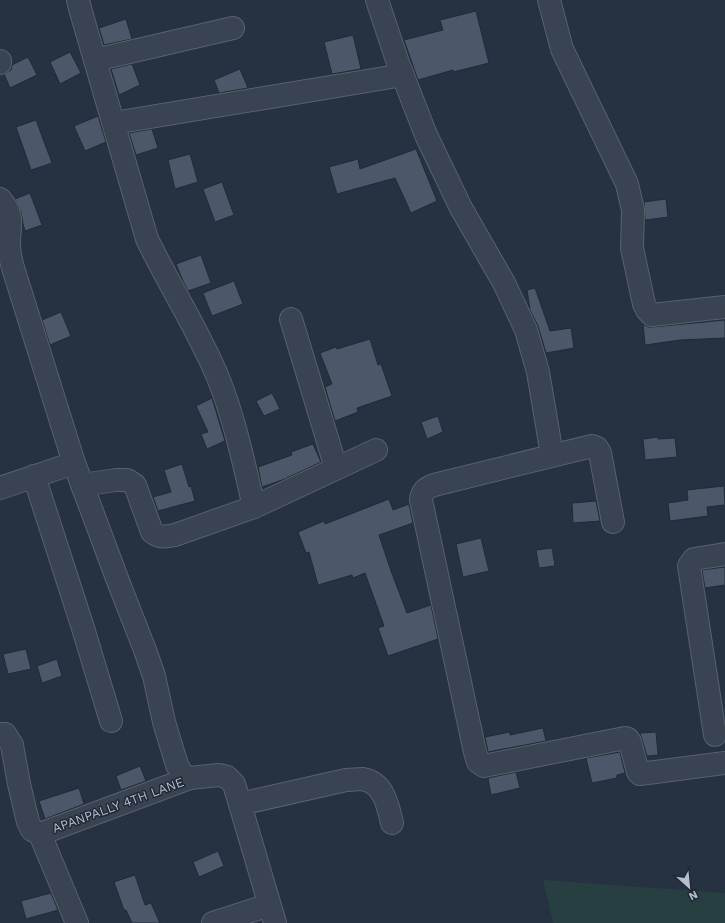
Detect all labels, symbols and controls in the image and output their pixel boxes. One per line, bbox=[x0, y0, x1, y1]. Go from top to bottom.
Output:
street label: APANPALLY 4TH LANE bbox=[50, 774, 186, 836]
north arrow bbox=[669, 867, 709, 907]
text: N bbox=[687, 888, 700, 903]

